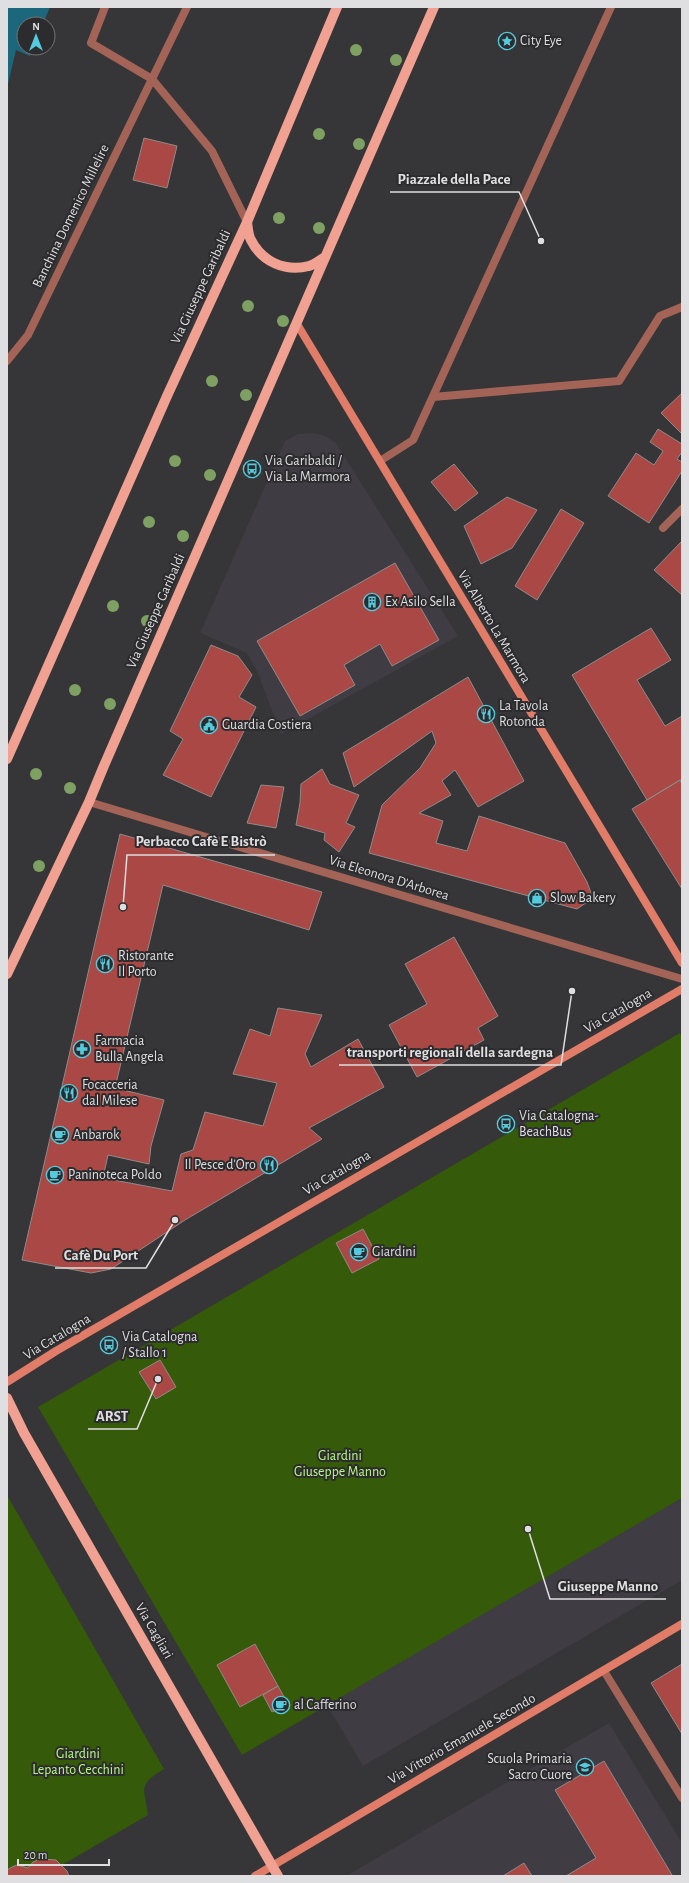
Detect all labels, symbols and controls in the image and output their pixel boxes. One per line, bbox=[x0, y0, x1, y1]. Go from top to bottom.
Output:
north arrow bbox=[16, 16, 56, 56]
text: N bbox=[32, 21, 40, 32]
place icon: City Eye bbox=[497, 31, 517, 51]
place label: City Eye bbox=[520, 34, 562, 48]
street label: Banchina Domenico Millelire bbox=[30, 142, 112, 290]
callout: Piazzale della Pace bbox=[390, 165, 519, 192]
text: Piazzale della Pace bbox=[398, 172, 510, 187]
street label: Via Giuseppe Garibaldi bbox=[168, 228, 234, 346]
place label: Via Garibaldi / Via La Marmora bbox=[265, 454, 351, 484]
bus stop icon: Via Garibaldi / Via La Marmora bbox=[242, 459, 262, 479]
street label: Via Giuseppe Garibaldi bbox=[124, 552, 188, 670]
street label: Via Alberto La Marmora bbox=[455, 568, 533, 686]
building icon: Ex Asilo Sella bbox=[362, 592, 382, 612]
place label: Ex Asilo Sella bbox=[385, 595, 456, 609]
place label: La Tavola Rotonda bbox=[499, 699, 549, 729]
restaurant icon: La Tavola Rotonda bbox=[476, 704, 496, 724]
public building icon: Guardia Costiera bbox=[199, 715, 219, 735]
place label: Guardia Costiera bbox=[222, 718, 312, 732]
callout: Perbacco Cafè E Bistrò bbox=[127, 828, 275, 855]
text: Perbacco Cafè E Bistrò bbox=[135, 834, 267, 849]
street label: Via Eleonora D'Arborea bbox=[327, 853, 451, 903]
shop icon: Slow Bakery bbox=[527, 888, 547, 908]
place label: Slow Bakery bbox=[550, 891, 616, 905]
place label: Ristorante Il Porto bbox=[118, 949, 174, 979]
restaurant icon: Ristorante Il Porto bbox=[95, 954, 115, 974]
street label: Via Catalogna bbox=[582, 986, 655, 1036]
place label: Farmacia Bulla Angela bbox=[95, 1034, 164, 1064]
callout: transporti regionali della sardegna bbox=[339, 1038, 561, 1065]
pharmacy icon: Farmacia Bulla Angela bbox=[72, 1039, 92, 1059]
text: transporti regionali della sardegna bbox=[347, 1045, 553, 1060]
place label: Focacceria dal Milese bbox=[82, 1078, 138, 1108]
restaurant icon: Focacceria dal Milese bbox=[59, 1083, 79, 1103]
place label: Via Catalogna- BeachBus bbox=[519, 1109, 599, 1139]
bus stop icon: Via Catalogna- BeachBus bbox=[496, 1114, 516, 1134]
cafe icon: Anbarok bbox=[50, 1125, 70, 1145]
place label: Anbarok bbox=[73, 1128, 120, 1142]
street label: Via Catalogna bbox=[301, 1148, 374, 1198]
restaurant icon: Il Pesce d'Oro bbox=[259, 1155, 279, 1175]
place label: Il Pesce d'Oro bbox=[184, 1158, 256, 1172]
cafe icon: Paninoteca Poldo bbox=[45, 1165, 65, 1185]
place label: Paninoteca Poldo bbox=[68, 1168, 162, 1182]
callout: Cafè Du Port bbox=[55, 1241, 146, 1268]
cafe icon: Giardini bbox=[349, 1242, 369, 1262]
place label: Giardini bbox=[372, 1245, 416, 1259]
text: Cafè Du Port bbox=[64, 1248, 138, 1263]
street label: Via Catalogna bbox=[21, 1311, 93, 1362]
place label: Via Catalogna / Stallo 1 bbox=[122, 1330, 198, 1360]
bus stop icon: Via Catalogna / Stallo 1 bbox=[99, 1335, 119, 1355]
callout: ARST bbox=[88, 1402, 137, 1429]
text: ARST bbox=[96, 1409, 129, 1424]
park label: Giardini Giuseppe Manno bbox=[294, 1449, 386, 1479]
callout: Giuseppe Manno bbox=[550, 1572, 666, 1599]
text: Giuseppe Manno bbox=[558, 1579, 658, 1594]
street label: Via Cagliari bbox=[133, 1601, 175, 1661]
street label: Via Vittorio Emanuele Secondo bbox=[386, 1691, 538, 1787]
cafe icon: al Cafferino bbox=[271, 1695, 291, 1715]
place label: al Cafferino bbox=[294, 1698, 357, 1712]
park label: Giardini Lepanto Cecchini bbox=[32, 1747, 124, 1777]
place label: Scuola Primaria Sacro Cuore bbox=[487, 1752, 573, 1782]
school or university icon: Scuola Primaria Sacro Cuore bbox=[575, 1757, 595, 1777]
scale bar bbox=[18, 1841, 109, 1867]
text: 20 m bbox=[24, 1849, 47, 1861]

